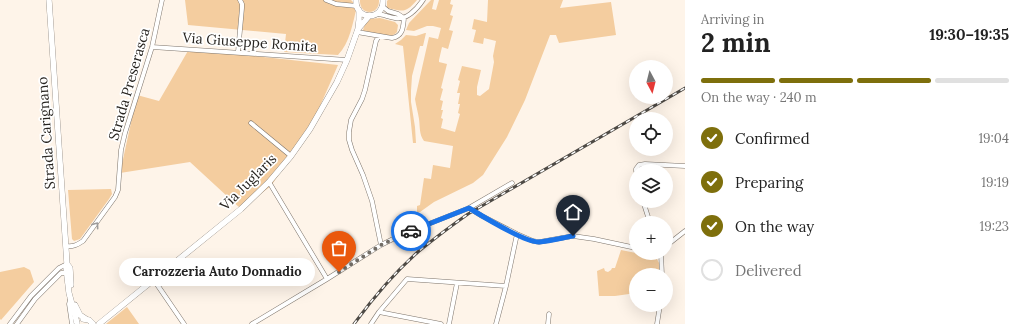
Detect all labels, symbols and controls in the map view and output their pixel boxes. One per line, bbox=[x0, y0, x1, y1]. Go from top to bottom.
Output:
text: Arriving in bbox=[701, 11, 764, 28]
text: 19:30–19:35 bbox=[929, 25, 1009, 44]
street label: Strada Preserasca bbox=[104, 26, 154, 142]
text: 2 min bbox=[701, 26, 771, 59]
street label: Via Giuseppe Romita bbox=[181, 28, 318, 56]
north arrow bbox=[629, 60, 673, 104]
map controls bbox=[629, 60, 673, 312]
street label: Strada Carignano bbox=[33, 76, 59, 190]
text: On the way · 240 m bbox=[701, 89, 817, 106]
button: locate bbox=[629, 112, 673, 156]
icon: check bbox=[701, 127, 723, 149]
text: Confirmed bbox=[735, 129, 810, 148]
text: 19:04 bbox=[978, 130, 1009, 147]
street label: Via Juglaris bbox=[215, 150, 280, 215]
button: layers bbox=[629, 164, 673, 208]
icon: check bbox=[701, 171, 723, 193]
text: Preparing bbox=[735, 173, 803, 192]
text: 19:19 bbox=[981, 174, 1009, 191]
pin bbox=[556, 195, 590, 236]
icon: home bbox=[562, 201, 584, 223]
courier bbox=[391, 211, 431, 251]
icon: check bbox=[701, 215, 723, 237]
button: + bbox=[629, 216, 673, 260]
text: On the way bbox=[735, 217, 814, 236]
text: 19:23 bbox=[979, 218, 1009, 235]
icon: car bbox=[400, 220, 422, 242]
one-way arrow bbox=[91, 222, 98, 229]
pin bbox=[322, 231, 356, 272]
icon: bag bbox=[328, 237, 350, 259]
callout: Carrozzeria Auto Donnadio bbox=[119, 258, 315, 286]
text: Delivered bbox=[735, 261, 802, 280]
text: Carrozzeria Auto Donnadio bbox=[132, 263, 302, 280]
button: − bbox=[629, 268, 673, 312]

